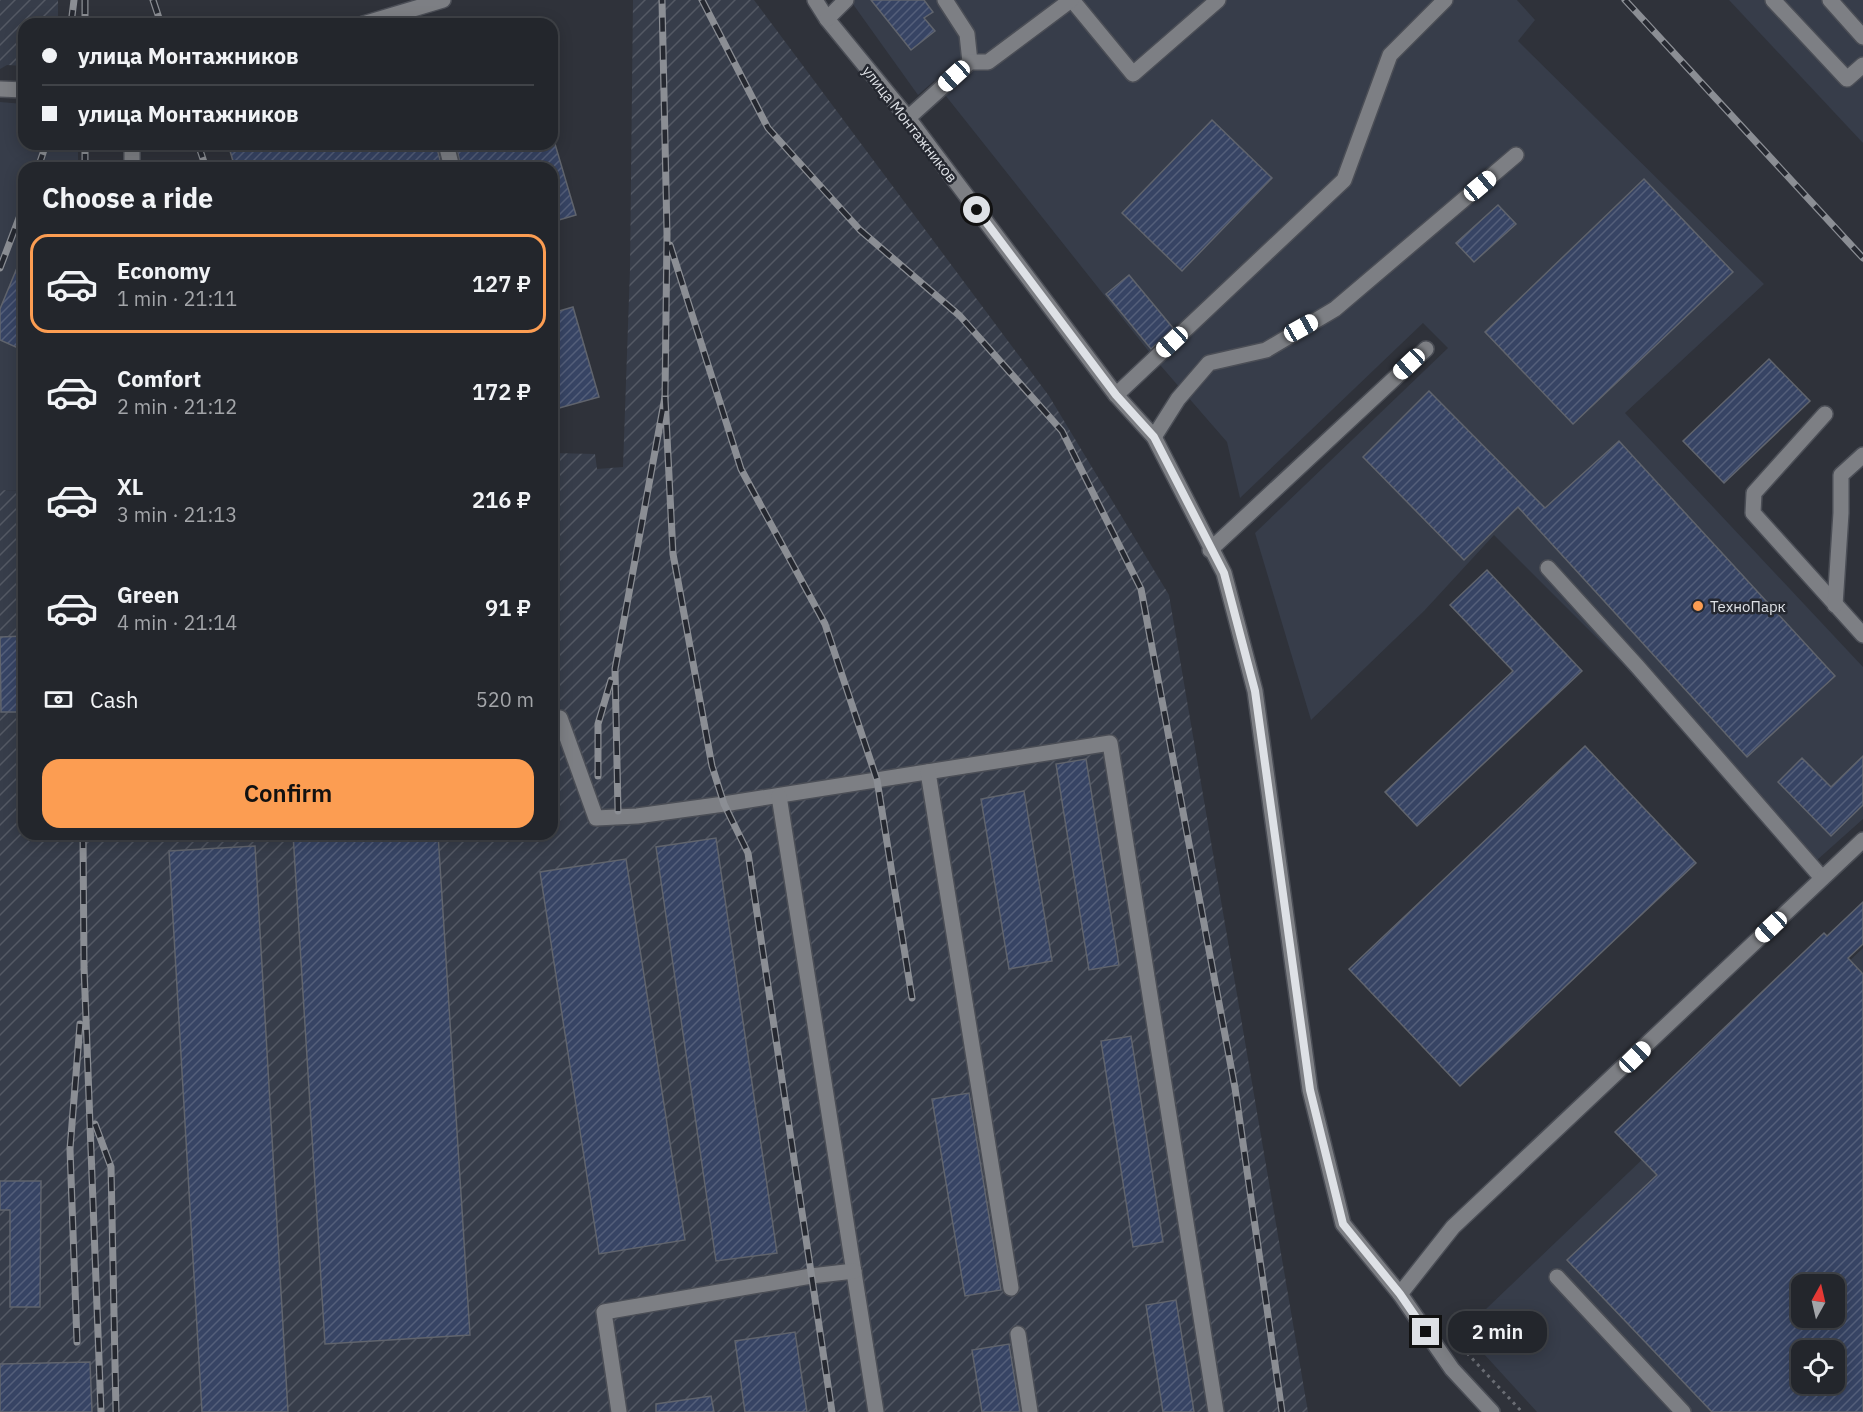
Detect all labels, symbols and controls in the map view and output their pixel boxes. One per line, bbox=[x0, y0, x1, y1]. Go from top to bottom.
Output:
text: улица Монтажников bbox=[78, 41, 299, 70]
car bbox=[935, 57, 973, 95]
street label: улица Монтажников bbox=[858, 62, 962, 186]
text: улица Монтажников bbox=[78, 99, 299, 128]
car bbox=[1460, 168, 1500, 204]
text: Choose a ride bbox=[42, 180, 213, 215]
route start bbox=[963, 196, 990, 223]
text: Economy bbox=[117, 256, 211, 285]
icon: car bbox=[45, 257, 99, 311]
text: 127 ₽ bbox=[472, 269, 531, 298]
text: 1 min · 21:11 bbox=[117, 285, 237, 312]
car bbox=[1281, 311, 1321, 345]
car bbox=[1153, 323, 1191, 361]
car bbox=[1390, 345, 1428, 383]
text: Comfort bbox=[117, 364, 201, 393]
icon: car bbox=[45, 365, 99, 419]
text: 172 ₽ bbox=[472, 377, 531, 406]
text: 2 min · 21:12 bbox=[117, 393, 237, 420]
text: XL bbox=[117, 472, 143, 501]
icon: car bbox=[45, 473, 99, 527]
text: 216 ₽ bbox=[472, 485, 531, 514]
text: 3 min · 21:13 bbox=[117, 501, 237, 528]
text: Green bbox=[117, 580, 179, 609]
icon: car bbox=[45, 581, 99, 635]
text: 91 ₽ bbox=[485, 593, 531, 622]
place label: ТехноПарк bbox=[1710, 597, 1786, 616]
marker: ТехноПарк bbox=[1691, 599, 1705, 613]
text: 4 min · 21:14 bbox=[117, 609, 237, 636]
icon: cash bbox=[42, 683, 75, 716]
text: Cash bbox=[90, 685, 139, 714]
text: 520 m bbox=[476, 686, 534, 713]
button: Confirm bbox=[42, 759, 534, 828]
car bbox=[1752, 908, 1790, 946]
car bbox=[1616, 1038, 1654, 1076]
north arrow bbox=[1791, 1274, 1845, 1328]
map controls bbox=[1791, 1274, 1845, 1394]
callout: 2 min bbox=[1447, 1311, 1546, 1353]
route end bbox=[1412, 1318, 1439, 1345]
text: 2 min bbox=[1472, 1318, 1523, 1345]
button: locate bbox=[1791, 1340, 1845, 1394]

